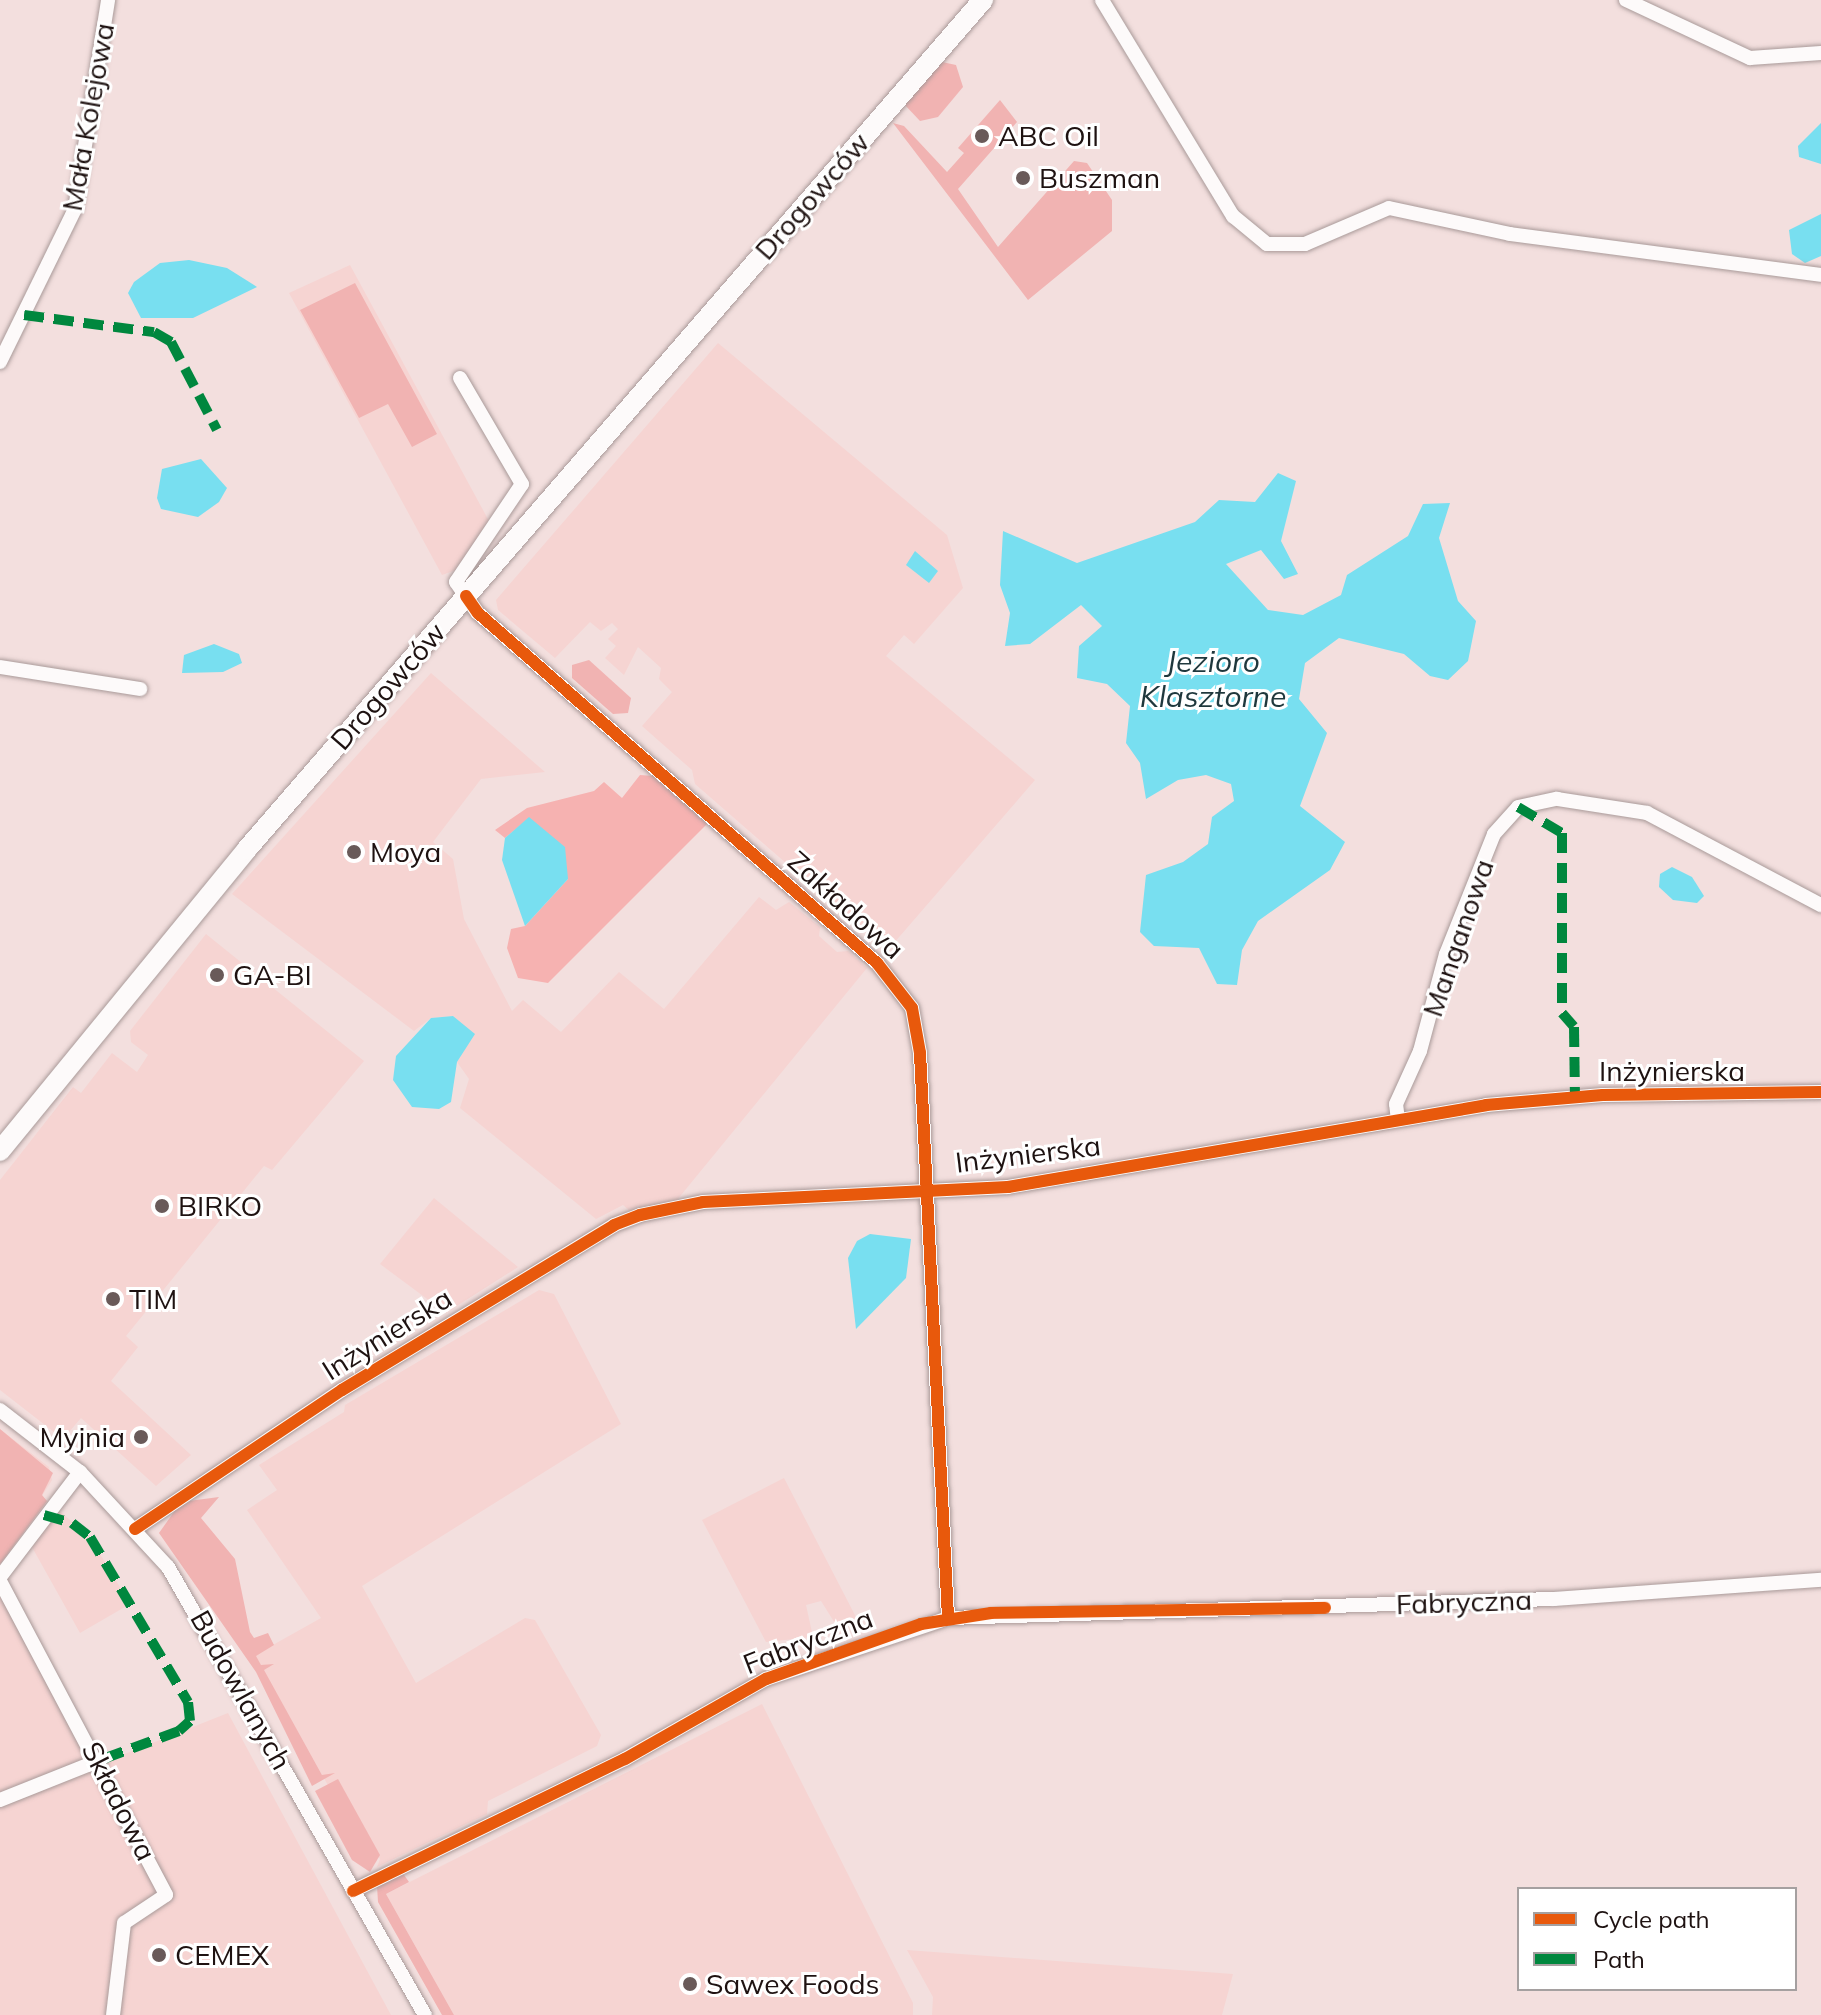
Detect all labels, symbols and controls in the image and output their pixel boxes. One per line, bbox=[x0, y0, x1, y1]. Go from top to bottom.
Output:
street label: Mała Kolejowa bbox=[55, 20, 121, 214]
place label: ABC Oil bbox=[998, 119, 1099, 153]
street label: Drogowców bbox=[748, 126, 876, 266]
marker: ABC Oil bbox=[973, 127, 991, 145]
place label: Buszman bbox=[1039, 161, 1160, 195]
marker: Buszman bbox=[1014, 169, 1032, 187]
street label: Drogowców bbox=[324, 616, 452, 756]
water label: Jezioro Klasztorne bbox=[1140, 643, 1286, 714]
place label: Moya bbox=[370, 835, 441, 869]
marker: Moya bbox=[345, 843, 363, 861]
street label: Zakładowa bbox=[781, 844, 911, 966]
street label: Manganowa bbox=[1415, 855, 1501, 1021]
place label: GA-BI bbox=[233, 958, 312, 992]
marker: GA-BI bbox=[208, 966, 226, 984]
street label: Inżynierska bbox=[1599, 1054, 1745, 1088]
street label: Inżynierska bbox=[953, 1128, 1103, 1180]
place label: BIRKO bbox=[178, 1189, 262, 1223]
marker: BIRKO bbox=[153, 1197, 171, 1215]
street label: Inżynierska bbox=[316, 1281, 458, 1387]
place label: TIM bbox=[129, 1282, 177, 1316]
marker: TIM bbox=[104, 1290, 122, 1308]
place label: Myjnia bbox=[40, 1420, 125, 1454]
marker: Myjnia bbox=[132, 1428, 150, 1446]
street label: Fabryczna bbox=[1395, 1583, 1533, 1621]
street label: Fabryczna bbox=[738, 1601, 878, 1681]
street label: Budowlanych bbox=[183, 1605, 299, 1775]
street label: Składowa bbox=[75, 1736, 163, 1866]
legend bbox=[1517, 1887, 1797, 1991]
text: Cycle path bbox=[1593, 1904, 1710, 1934]
place label: СEMEX bbox=[175, 1938, 269, 1972]
text: Path bbox=[1593, 1944, 1645, 1974]
marker: СEMEX bbox=[150, 1946, 168, 1964]
place label: Sawex Foods bbox=[706, 1967, 880, 2001]
marker: Sawex Foods bbox=[681, 1975, 699, 1993]

